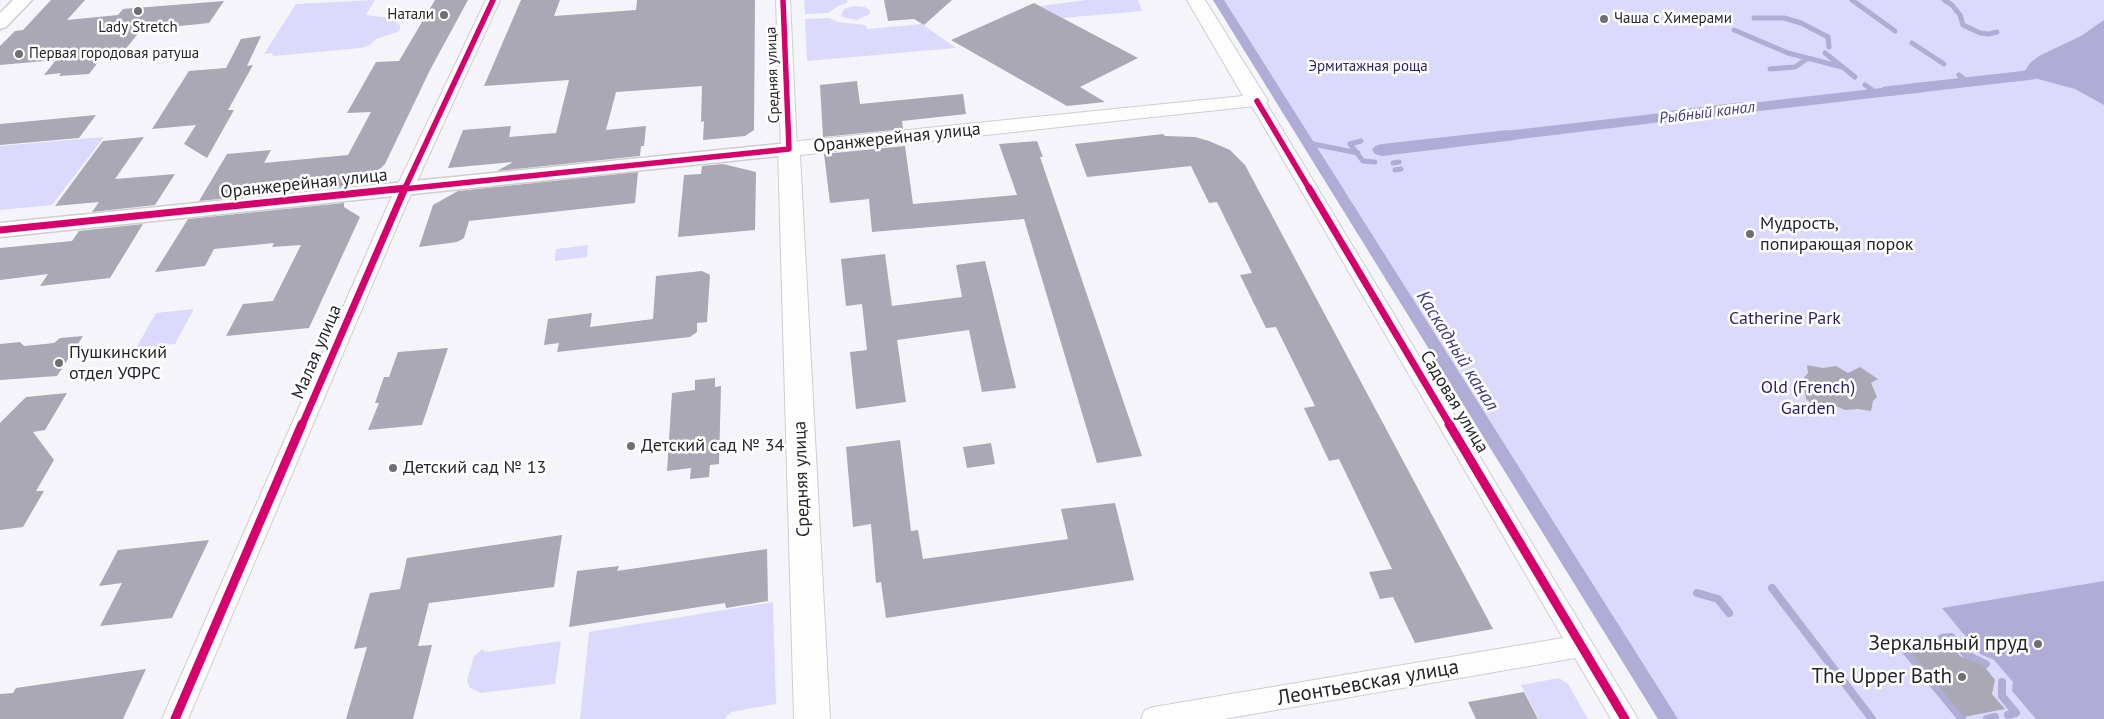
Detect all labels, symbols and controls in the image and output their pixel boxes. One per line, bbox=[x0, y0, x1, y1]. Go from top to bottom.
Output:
marker: Lady Stretch bbox=[132, 5, 144, 17]
place label: Натали bbox=[387, 6, 434, 24]
marker: Натали bbox=[438, 9, 450, 21]
place label: Чаша с Химерами bbox=[1614, 10, 1732, 28]
marker: Чаша с Химерами bbox=[1598, 13, 1610, 25]
place label: Lady Stretch bbox=[98, 19, 178, 37]
street label: Средняя улица bbox=[762, 26, 784, 124]
place label: Первая городовая ратуша bbox=[29, 45, 199, 63]
marker: Первая городовая ратуша bbox=[13, 48, 25, 60]
park label: Эрмитажная роща bbox=[1308, 58, 1428, 76]
water label: Рыбный канал bbox=[1658, 98, 1756, 128]
street label: Оранжерейная улица bbox=[812, 118, 982, 158]
street label: Оранжерейная улица bbox=[219, 164, 389, 204]
place label: Мудрость, попирающая порок bbox=[1760, 213, 1913, 255]
marker: Мудрость, попирающая порок bbox=[1744, 228, 1756, 240]
water label: Каскадный канал bbox=[1411, 287, 1503, 415]
street label: Малая улица bbox=[287, 302, 347, 402]
park label: Catherine Park bbox=[1729, 308, 1841, 330]
place label: Пушкинский отдел УФРС bbox=[69, 342, 167, 384]
street label: Садовая улица bbox=[1415, 347, 1493, 457]
marker: Пушкинский отдел УФРС bbox=[53, 357, 65, 369]
park label: Old (French) Garden bbox=[1761, 377, 1855, 419]
street label: Средняя улица bbox=[789, 421, 815, 537]
place label: Детский сад № 34 bbox=[641, 435, 784, 457]
marker: Детский сад № 34 bbox=[625, 440, 637, 452]
place label: Детский сад № 13 bbox=[403, 457, 546, 479]
marker: Детский сад № 13 bbox=[387, 462, 399, 474]
place label: Зеркальный пруд bbox=[1868, 631, 2028, 657]
marker: Зеркальный пруд bbox=[2032, 638, 2044, 650]
street label: Леонтьевская улица bbox=[1275, 655, 1461, 711]
place label: The Upper Bath bbox=[1811, 664, 1952, 690]
marker: The Upper Bath bbox=[1956, 671, 1968, 683]

